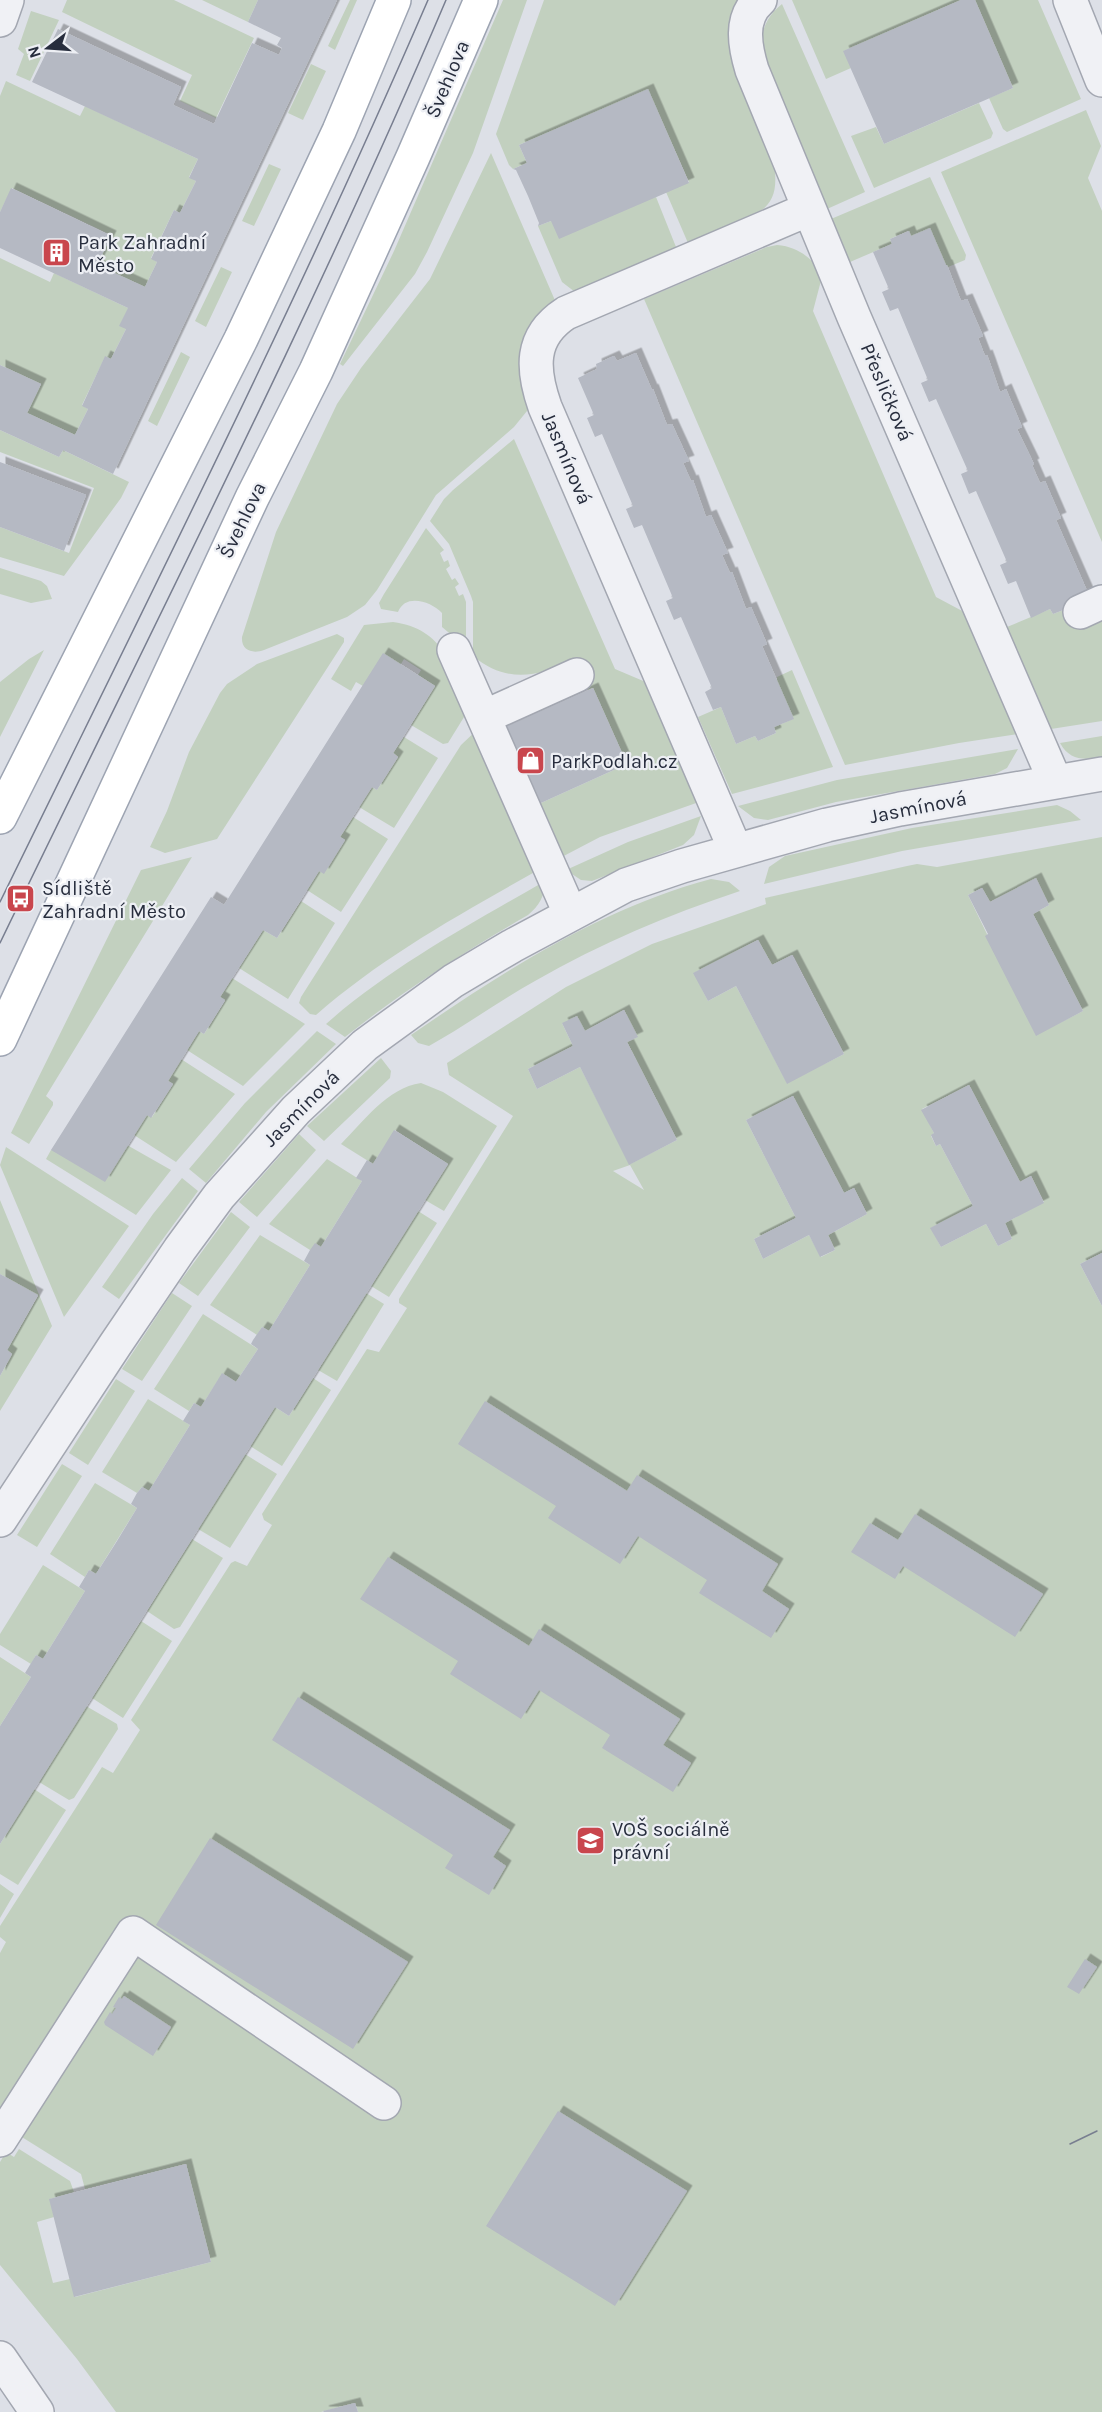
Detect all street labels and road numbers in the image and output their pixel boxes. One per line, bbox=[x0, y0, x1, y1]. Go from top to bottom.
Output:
street label: Švehlova bbox=[420, 37, 474, 121]
street label: Přesličková bbox=[856, 340, 917, 445]
street label: Jasmínová bbox=[537, 408, 596, 508]
street label: Švehlova bbox=[213, 478, 271, 562]
street label: Jasmínová bbox=[868, 787, 969, 828]
street label: Jasmínová bbox=[258, 1065, 344, 1151]

